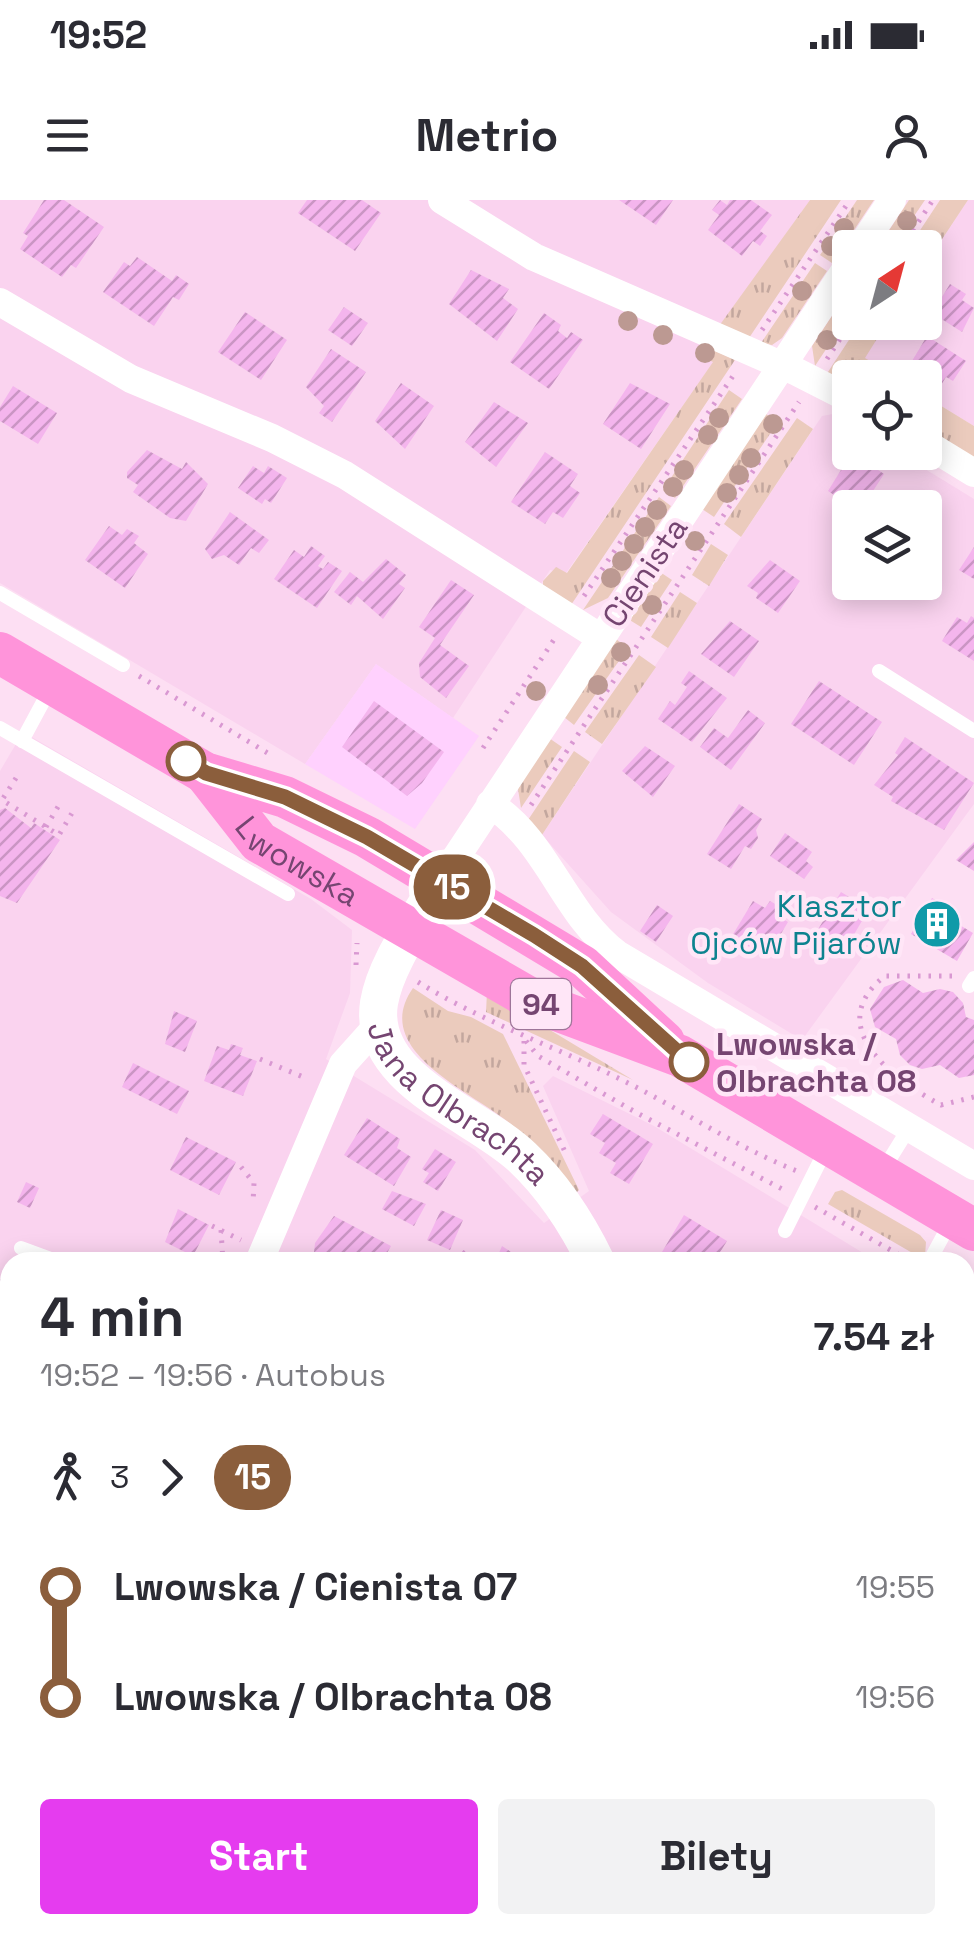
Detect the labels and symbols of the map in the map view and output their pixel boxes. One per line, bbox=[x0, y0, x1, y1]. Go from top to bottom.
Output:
north arrow bbox=[832, 230, 942, 340]
street label: Cienista bbox=[594, 509, 696, 635]
unlabelled marker bbox=[167, 742, 205, 780]
street label: Lwowska bbox=[226, 808, 366, 915]
line badge: 15 bbox=[407, 854, 497, 920]
place label: Klasztor Ojców Pijarów bbox=[690, 886, 902, 963]
building icon: Klasztor Ojców Pijarów bbox=[911, 898, 963, 950]
road number: 94 bbox=[511, 979, 571, 1029]
street label: Jana Olbrachta bbox=[359, 1018, 559, 1193]
place label: Lwowska / Olbrachta 08 bbox=[716, 1024, 916, 1101]
marker: Lwowska / Olbrachta 08 bbox=[670, 1043, 708, 1081]

